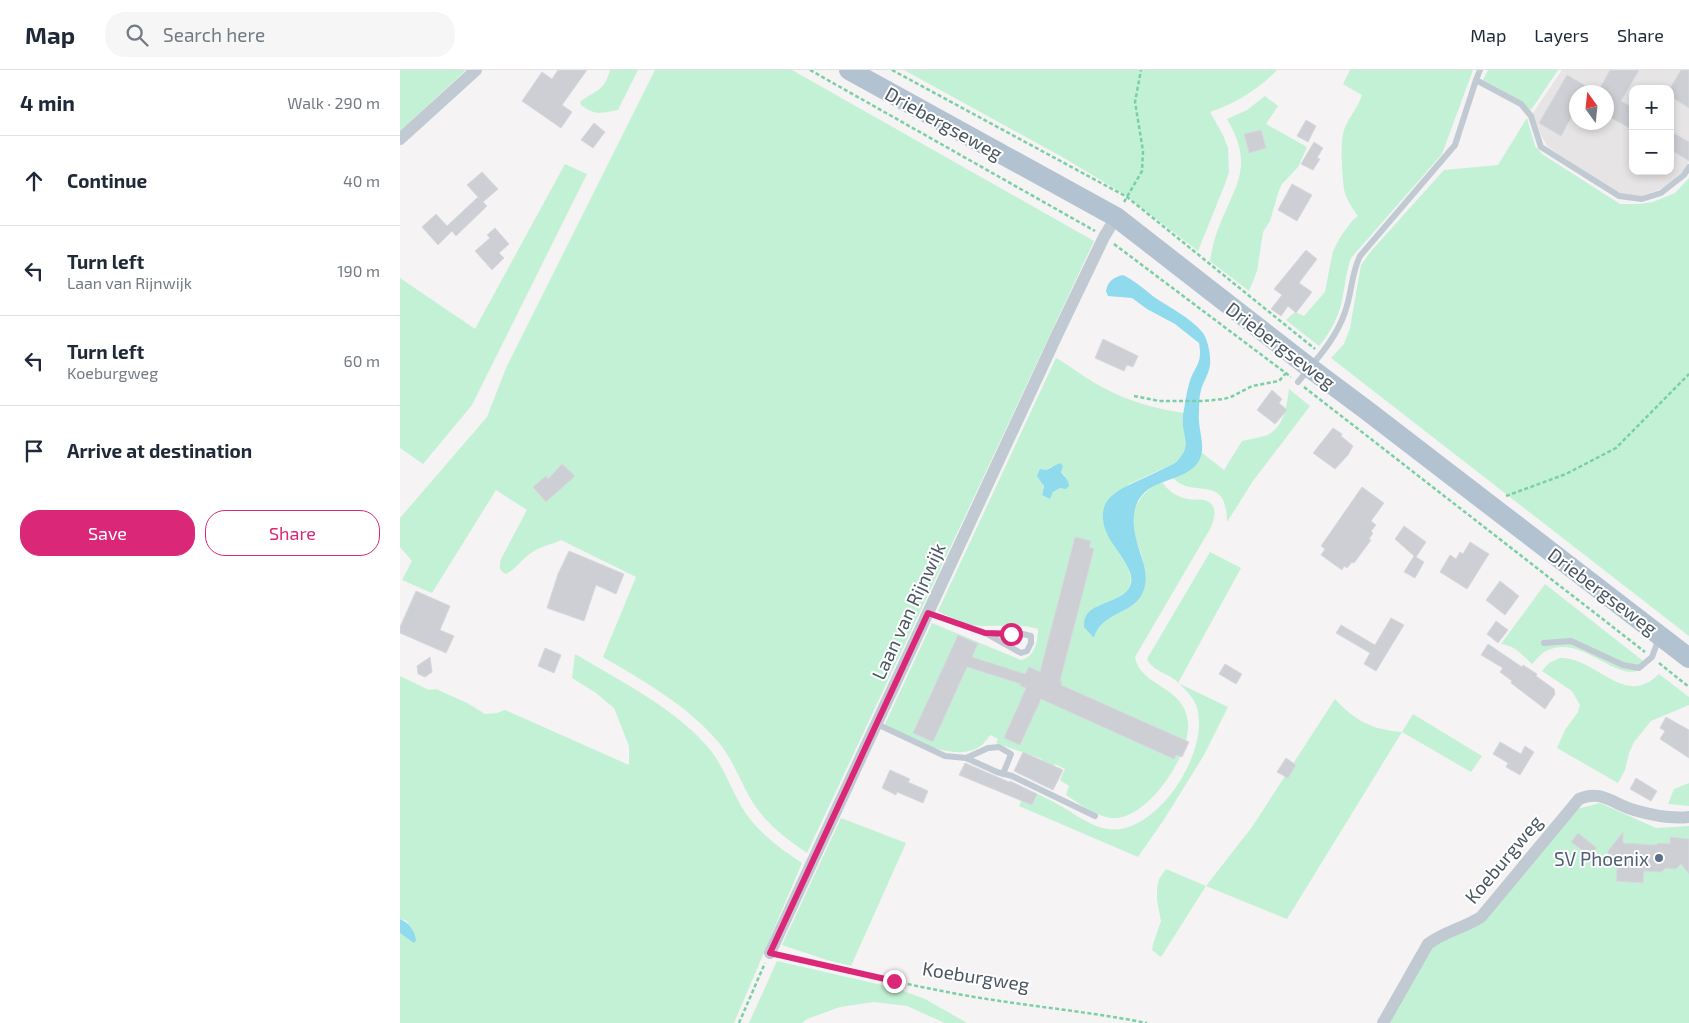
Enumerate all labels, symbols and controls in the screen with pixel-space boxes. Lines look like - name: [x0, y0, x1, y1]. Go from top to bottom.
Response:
- search box: [105, 12, 455, 57]
- text: Map: [25, 20, 75, 49]
- icon: search: [123, 21, 151, 49]
- text: Search here: [163, 23, 265, 46]
- text: Map: [1470, 24, 1506, 46]
- text: Layers: [1534, 24, 1589, 46]
- text: Share: [1617, 24, 1664, 46]
- street label: Driebergseweg: [881, 81, 1007, 165]
- north arrow: [1569, 85, 1614, 130]
- map controls: [1629, 85, 1674, 175]
- button: +: [1629, 85, 1674, 130]
- text: 4 min: [20, 90, 75, 115]
- text: Walk · 290 m: [287, 93, 380, 112]
- button: −: [1629, 130, 1674, 175]
- icon: ahead: [20, 167, 48, 195]
- text: Continue: [67, 169, 147, 192]
- text: 40 m: [343, 171, 380, 190]
- text: Turn left: [67, 250, 144, 273]
- icon: left: [20, 257, 48, 285]
- text: 190 m: [337, 261, 380, 280]
- text: Laan van Rijnwijk: [67, 273, 192, 292]
- street label: Driebergseweg: [1222, 297, 1340, 394]
- text: Turn left: [67, 340, 144, 363]
- icon: left: [20, 347, 48, 375]
- text: 60 m: [344, 351, 380, 370]
- text: Koeburgweg: [67, 363, 158, 382]
- icon: arrive: [20, 437, 48, 465]
- text: Arrive at destination: [67, 439, 252, 462]
- button: Save: [20, 510, 195, 556]
- button: Share: [205, 510, 380, 556]
- street label: Laan van Rijnwijk: [866, 539, 950, 683]
- street label: Driebergseweg: [1544, 543, 1662, 640]
- route start: [1000, 623, 1023, 646]
- street label: Koeburgweg: [1459, 810, 1547, 908]
- place label: SV Phoenix: [1554, 847, 1649, 870]
- marker: SV Phoenix: [1653, 852, 1665, 864]
- street label: Koeburgweg: [921, 956, 1032, 996]
- route end: [883, 970, 906, 993]

